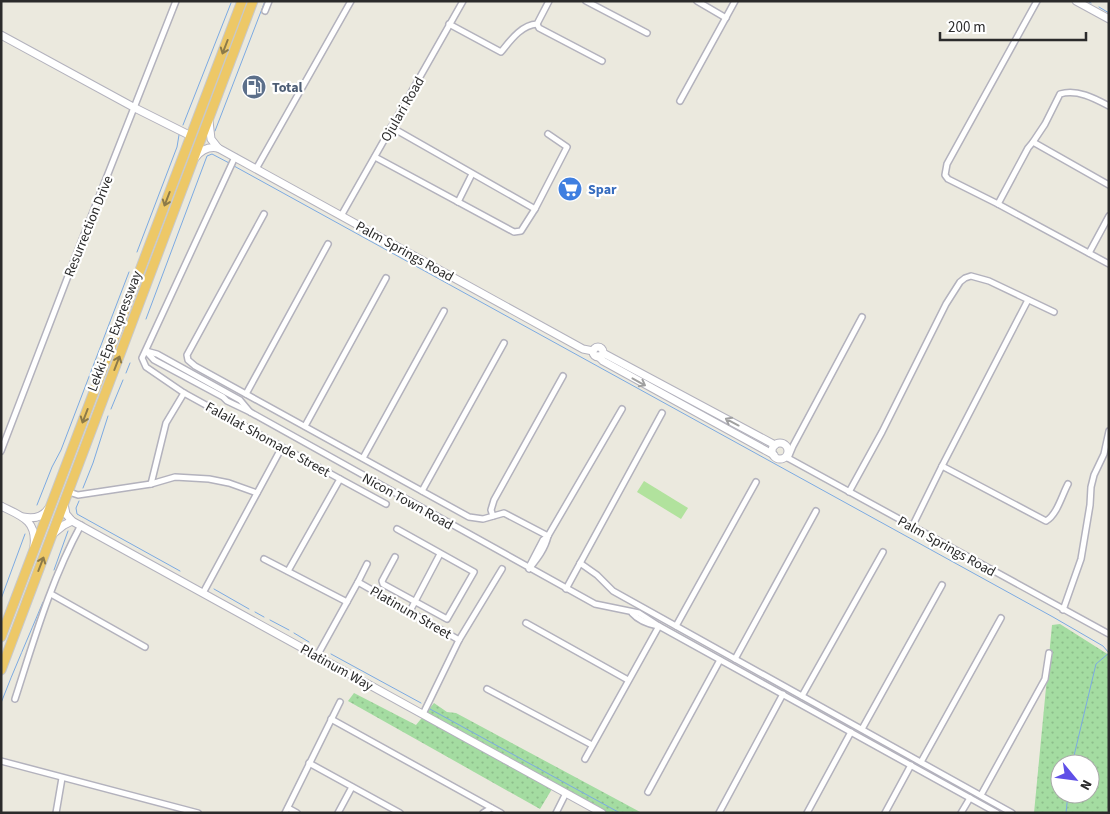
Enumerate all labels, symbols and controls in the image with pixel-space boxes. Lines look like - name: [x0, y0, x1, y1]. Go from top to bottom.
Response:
- scale bar: [940, 10, 1086, 42]
- text: 200 m: [948, 17, 986, 38]
- one-way arrow: [220, 39, 229, 54]
- street label: Ojulari Road: [376, 73, 430, 146]
- fuel station icon: Total: [241, 74, 267, 100]
- place label: Total: [272, 78, 303, 98]
- street label: Resurrection Drive: [60, 173, 118, 280]
- supermarket icon: Spar: [557, 176, 583, 202]
- place label: Spar: [588, 180, 617, 200]
- one-way arrow: [162, 191, 171, 206]
- street label: Palm Springs Road: [352, 217, 457, 287]
- street label: Lekki-Epe Expressway: [83, 268, 147, 395]
- one-way arrow: [113, 356, 122, 371]
- one-way arrow: [632, 377, 646, 387]
- street label: Falailat Shomade Street: [202, 397, 334, 483]
- one-way arrow: [80, 408, 89, 424]
- one-way arrow: [725, 417, 740, 426]
- street label: Nicon Town Road: [358, 469, 457, 535]
- street label: Palm Springs Road: [894, 512, 999, 582]
- one-way arrow: [37, 557, 46, 572]
- street label: Platinum Street: [366, 581, 455, 644]
- street label: Platinum Way: [296, 640, 377, 696]
- north arrow: [1050, 754, 1100, 804]
- text: N: [1074, 776, 1096, 794]

